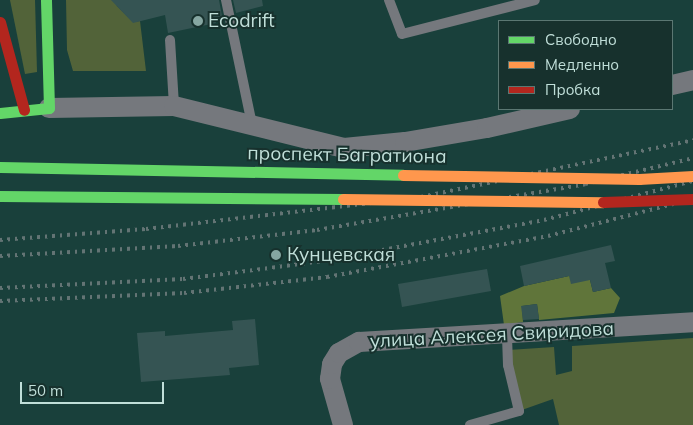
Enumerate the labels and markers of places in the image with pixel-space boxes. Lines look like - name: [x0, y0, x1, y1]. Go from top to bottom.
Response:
- place label: Ecodrift: [208, 10, 275, 32]
- marker: Ecodrift: [192, 15, 204, 27]
- place label: Кунцевская: [287, 244, 395, 266]
- marker: Кунцевская: [269, 248, 283, 262]

